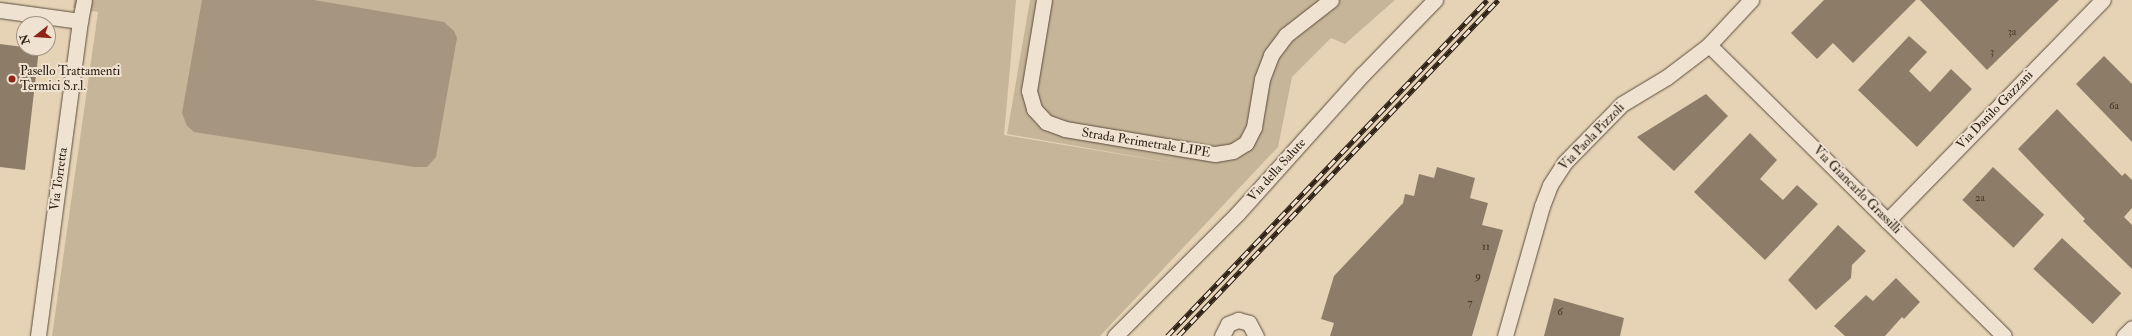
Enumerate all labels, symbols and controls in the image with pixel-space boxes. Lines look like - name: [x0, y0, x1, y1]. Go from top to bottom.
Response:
- north arrow: [16, 16, 56, 56]
- house number: 3a: [2008, 25, 2016, 39]
- text: N: [17, 33, 33, 46]
- house number: 3: [1990, 45, 1994, 59]
- place label: Pasello Trattamenti Termici S.r.l.: [20, 64, 120, 95]
- street label: Via Danilo Gazzani: [1953, 67, 2037, 153]
- marker: Pasello Trattamenti Termici S.r.l.: [7, 74, 17, 84]
- house number: 6a: [2109, 99, 2119, 113]
- street label: Via Paola Pizzoli: [1556, 100, 1628, 174]
- street label: Strada Perimetrale LIPE: [1081, 125, 1211, 161]
- street label: Via della Salute: [1245, 135, 1309, 205]
- street label: Via Giancarlo Grassilli: [1810, 143, 1904, 237]
- street label: Via Torretta: [47, 146, 71, 212]
- house number: 2a: [1975, 191, 1985, 205]
- house number: 11: [1482, 240, 1490, 254]
- house number: 9: [1475, 269, 1481, 283]
- house number: 7: [1467, 296, 1473, 310]
- house number: 6: [1557, 305, 1563, 319]

